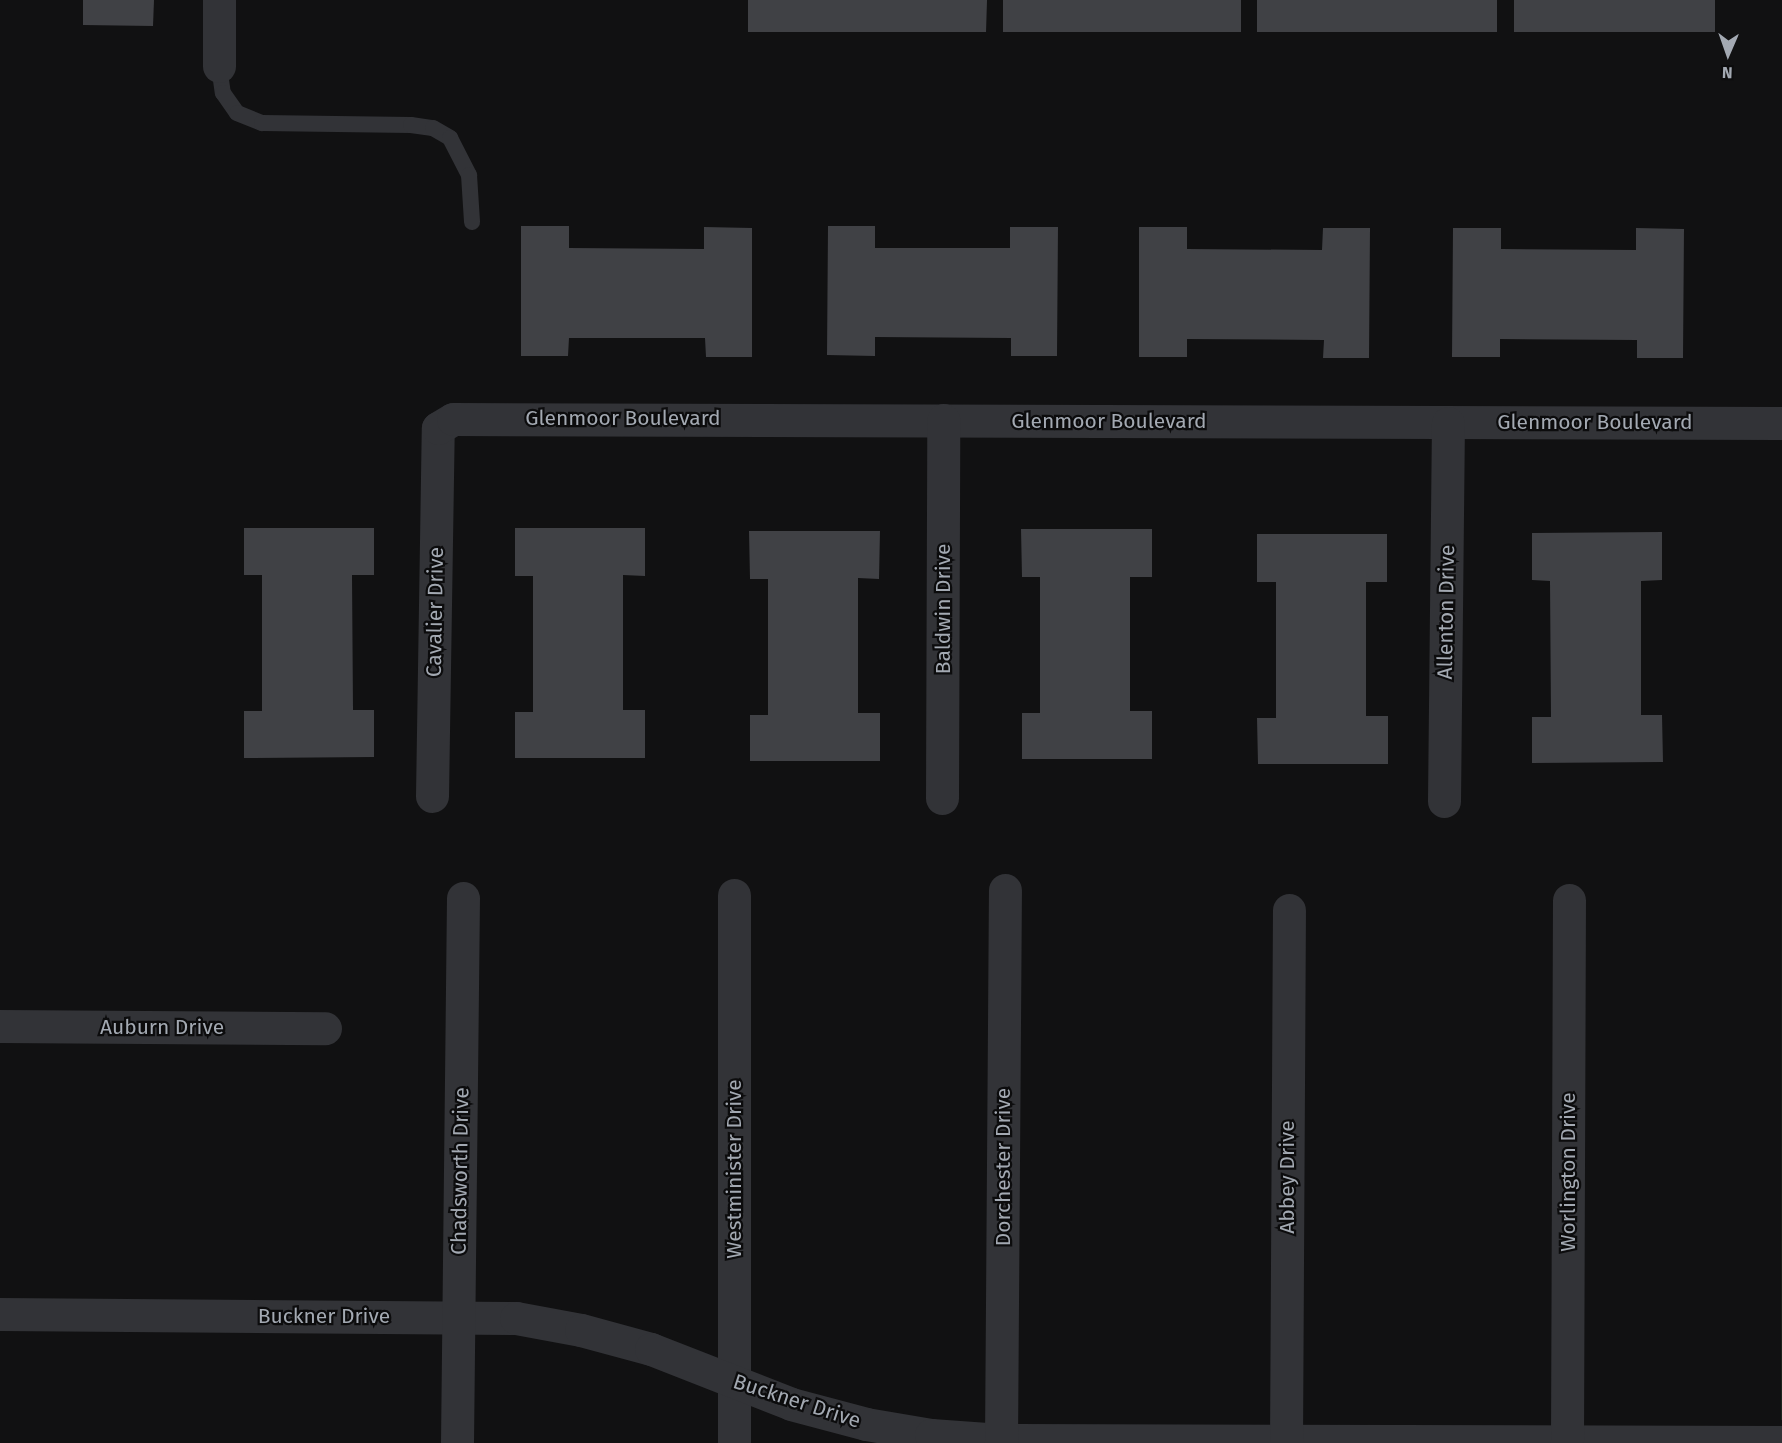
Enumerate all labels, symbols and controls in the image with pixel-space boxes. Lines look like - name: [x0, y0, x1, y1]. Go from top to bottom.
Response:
- north arrow: [1698, 24, 1758, 84]
- text: N: [1722, 63, 1733, 82]
- street label: Glenmoor Boulevard: [525, 405, 721, 431]
- street label: Glenmoor Boulevard: [1011, 408, 1207, 434]
- street label: Glenmoor Boulevard: [1497, 409, 1693, 435]
- street label: Baldwin Drive: [930, 544, 956, 674]
- street label: Allenton Drive: [1432, 544, 1460, 680]
- street label: Cavalier Drive: [421, 547, 449, 677]
- street label: Auburn Drive: [100, 1014, 224, 1040]
- street label: Westminister Drive: [721, 1079, 747, 1259]
- street label: Chadsworth Drive: [446, 1087, 474, 1255]
- street label: Dorchester Drive: [990, 1088, 1016, 1246]
- street label: Worlington Drive: [1555, 1092, 1581, 1252]
- street label: Abbey Drive: [1274, 1120, 1300, 1234]
- street label: Buckner Drive: [258, 1303, 390, 1329]
- street label: Buckner Drive: [730, 1369, 864, 1433]

